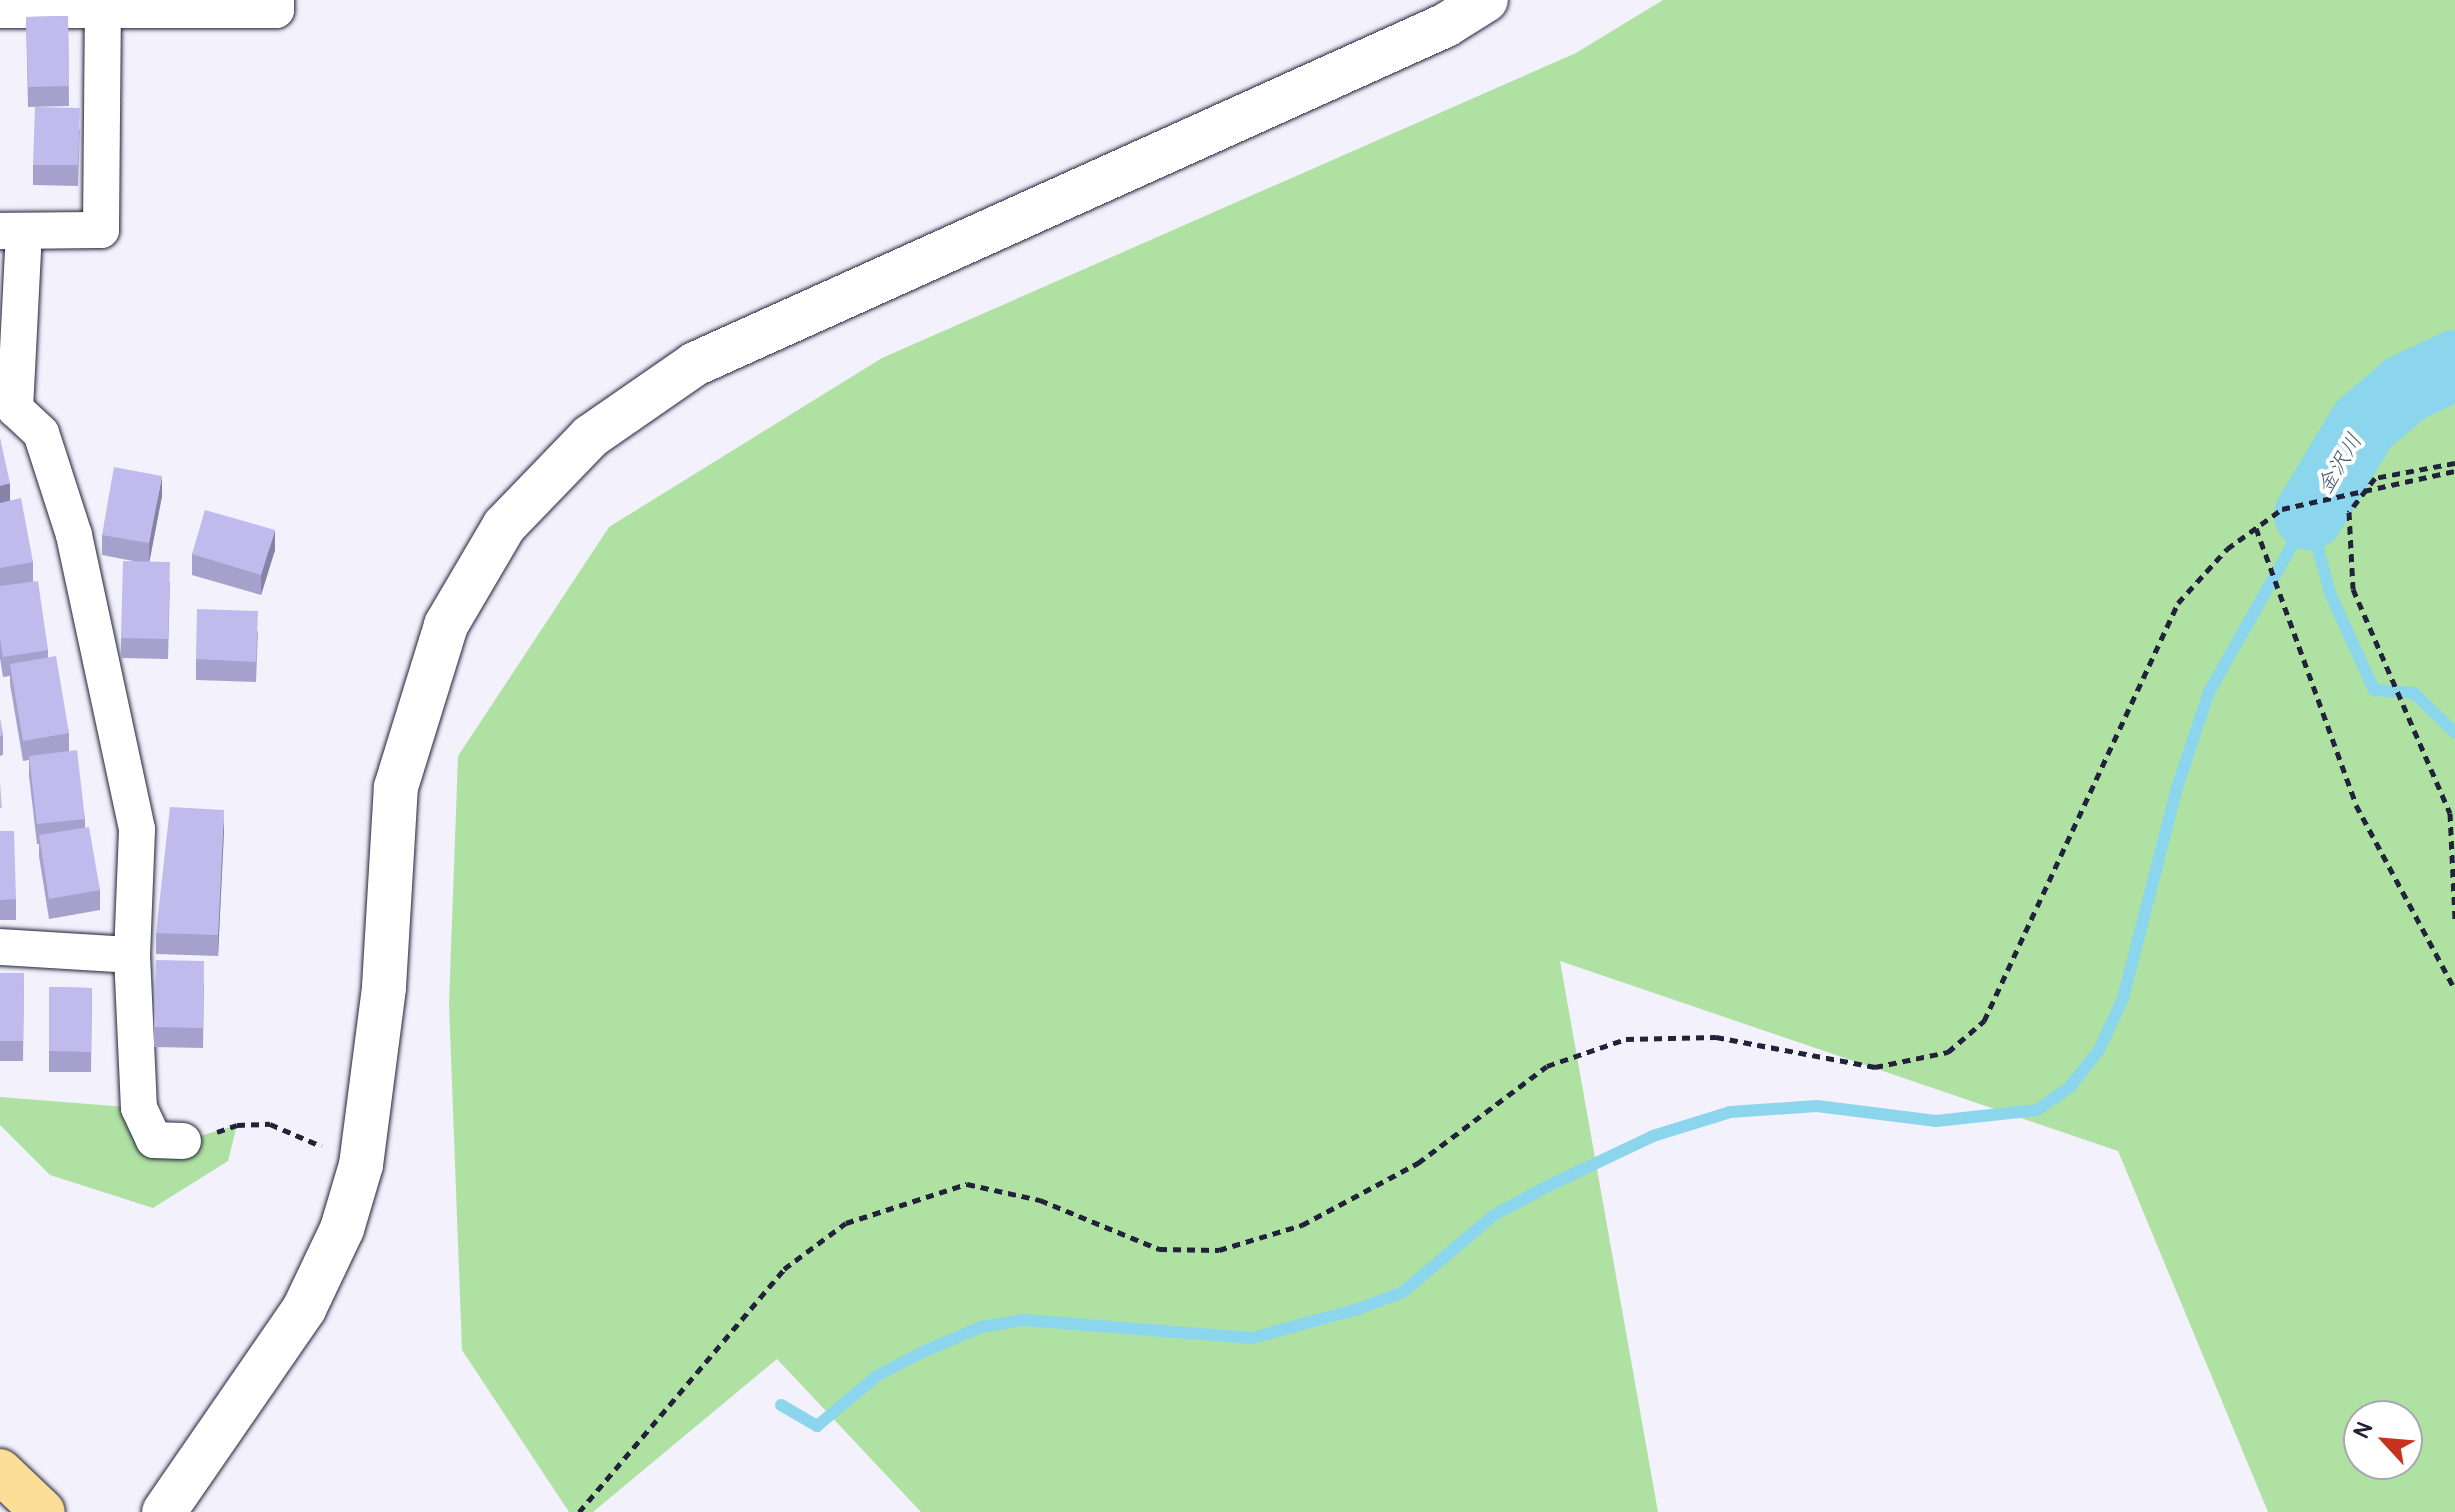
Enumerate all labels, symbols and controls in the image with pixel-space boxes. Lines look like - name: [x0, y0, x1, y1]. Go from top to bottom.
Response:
- water label: 金沢川: [2312, 429, 2368, 499]
- north arrow: [2343, 1400, 2423, 1480]
- text: N: [2347, 1418, 2379, 1443]

